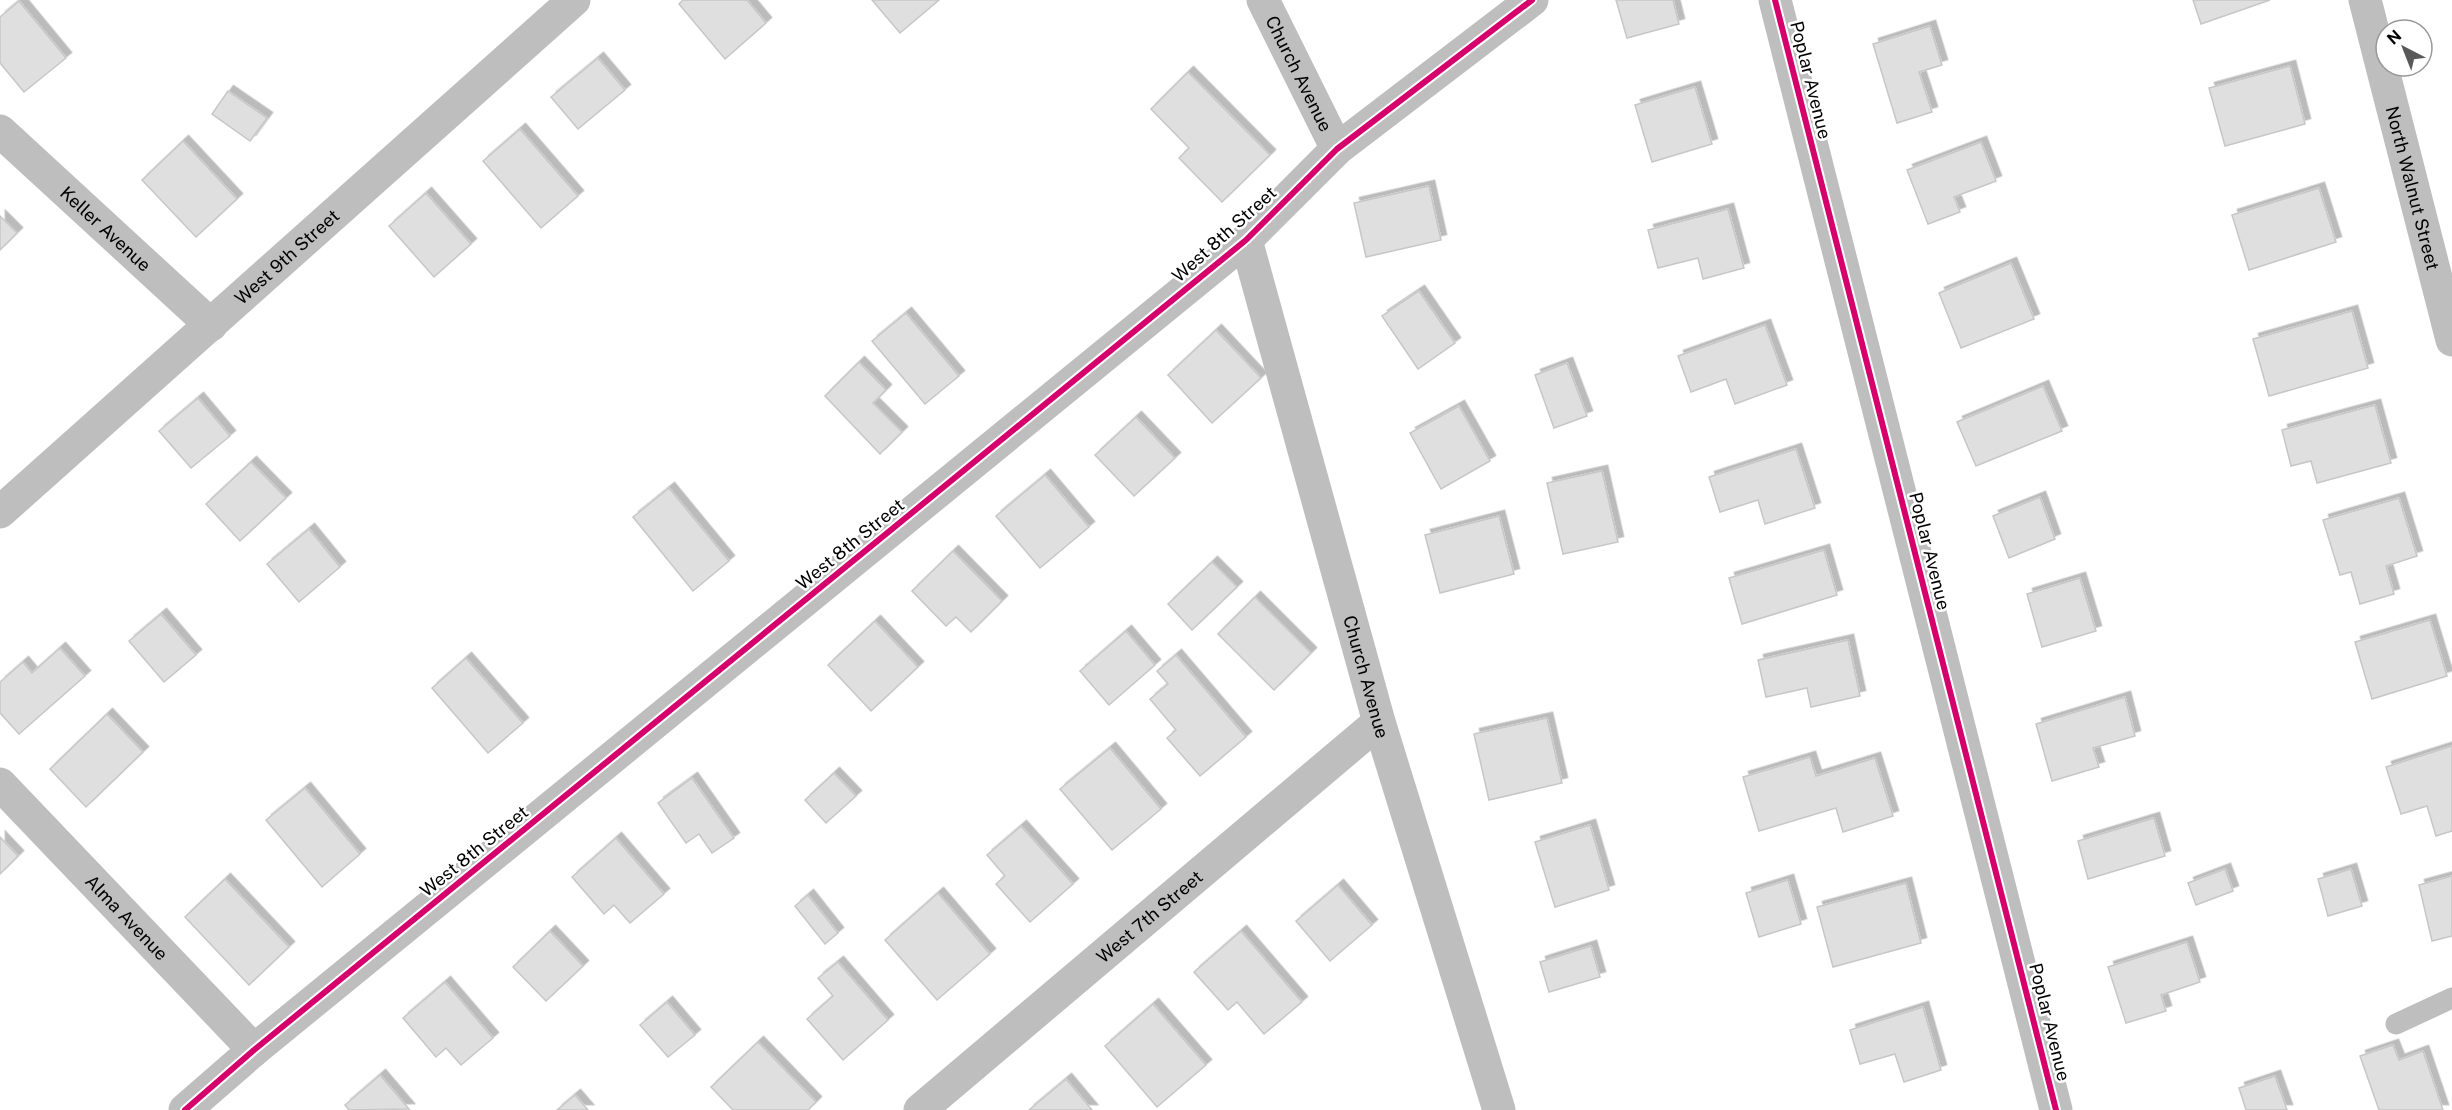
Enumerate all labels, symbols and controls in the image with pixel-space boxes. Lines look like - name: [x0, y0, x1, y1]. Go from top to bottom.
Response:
- street label: Church Avenue: [1262, 12, 1337, 135]
- north arrow: [2374, 18, 2434, 78]
- street label: Poplar Avenue: [1786, 19, 1836, 141]
- text: N: [2383, 26, 2405, 48]
- street label: North Walnut Street: [2382, 104, 2444, 272]
- street label: Keller Avenue: [56, 182, 156, 275]
- street label: West 8th Street: [1168, 182, 1280, 286]
- street label: West 9th Street: [230, 204, 343, 308]
- street label: Poplar Avenue: [1905, 490, 1955, 612]
- street label: West 8th Street: [792, 494, 908, 594]
- street label: Church Avenue: [1340, 613, 1394, 741]
- street label: West 8th Street: [416, 801, 532, 901]
- street label: West 7th Street: [1092, 866, 1206, 967]
- street label: Alma Avenue: [82, 870, 173, 964]
- street label: Poplar Avenue: [2025, 961, 2075, 1083]

